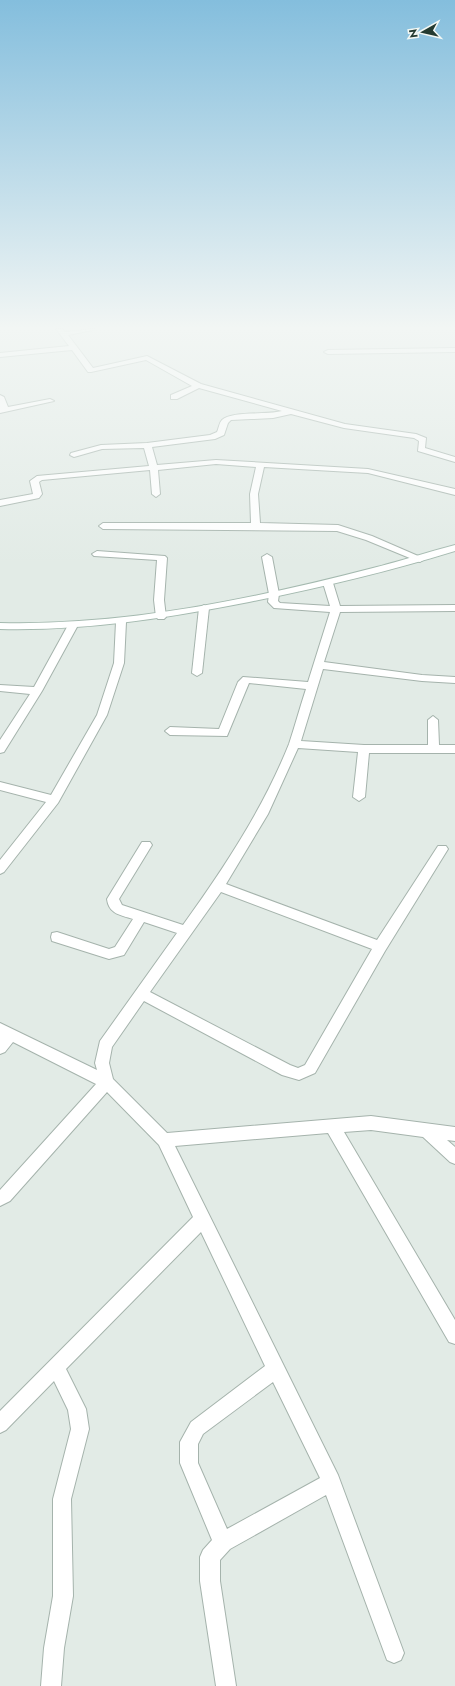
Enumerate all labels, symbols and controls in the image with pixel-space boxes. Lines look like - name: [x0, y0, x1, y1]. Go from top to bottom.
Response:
- north arrow: [403, 12, 443, 52]
- text: N: [405, 28, 422, 39]

